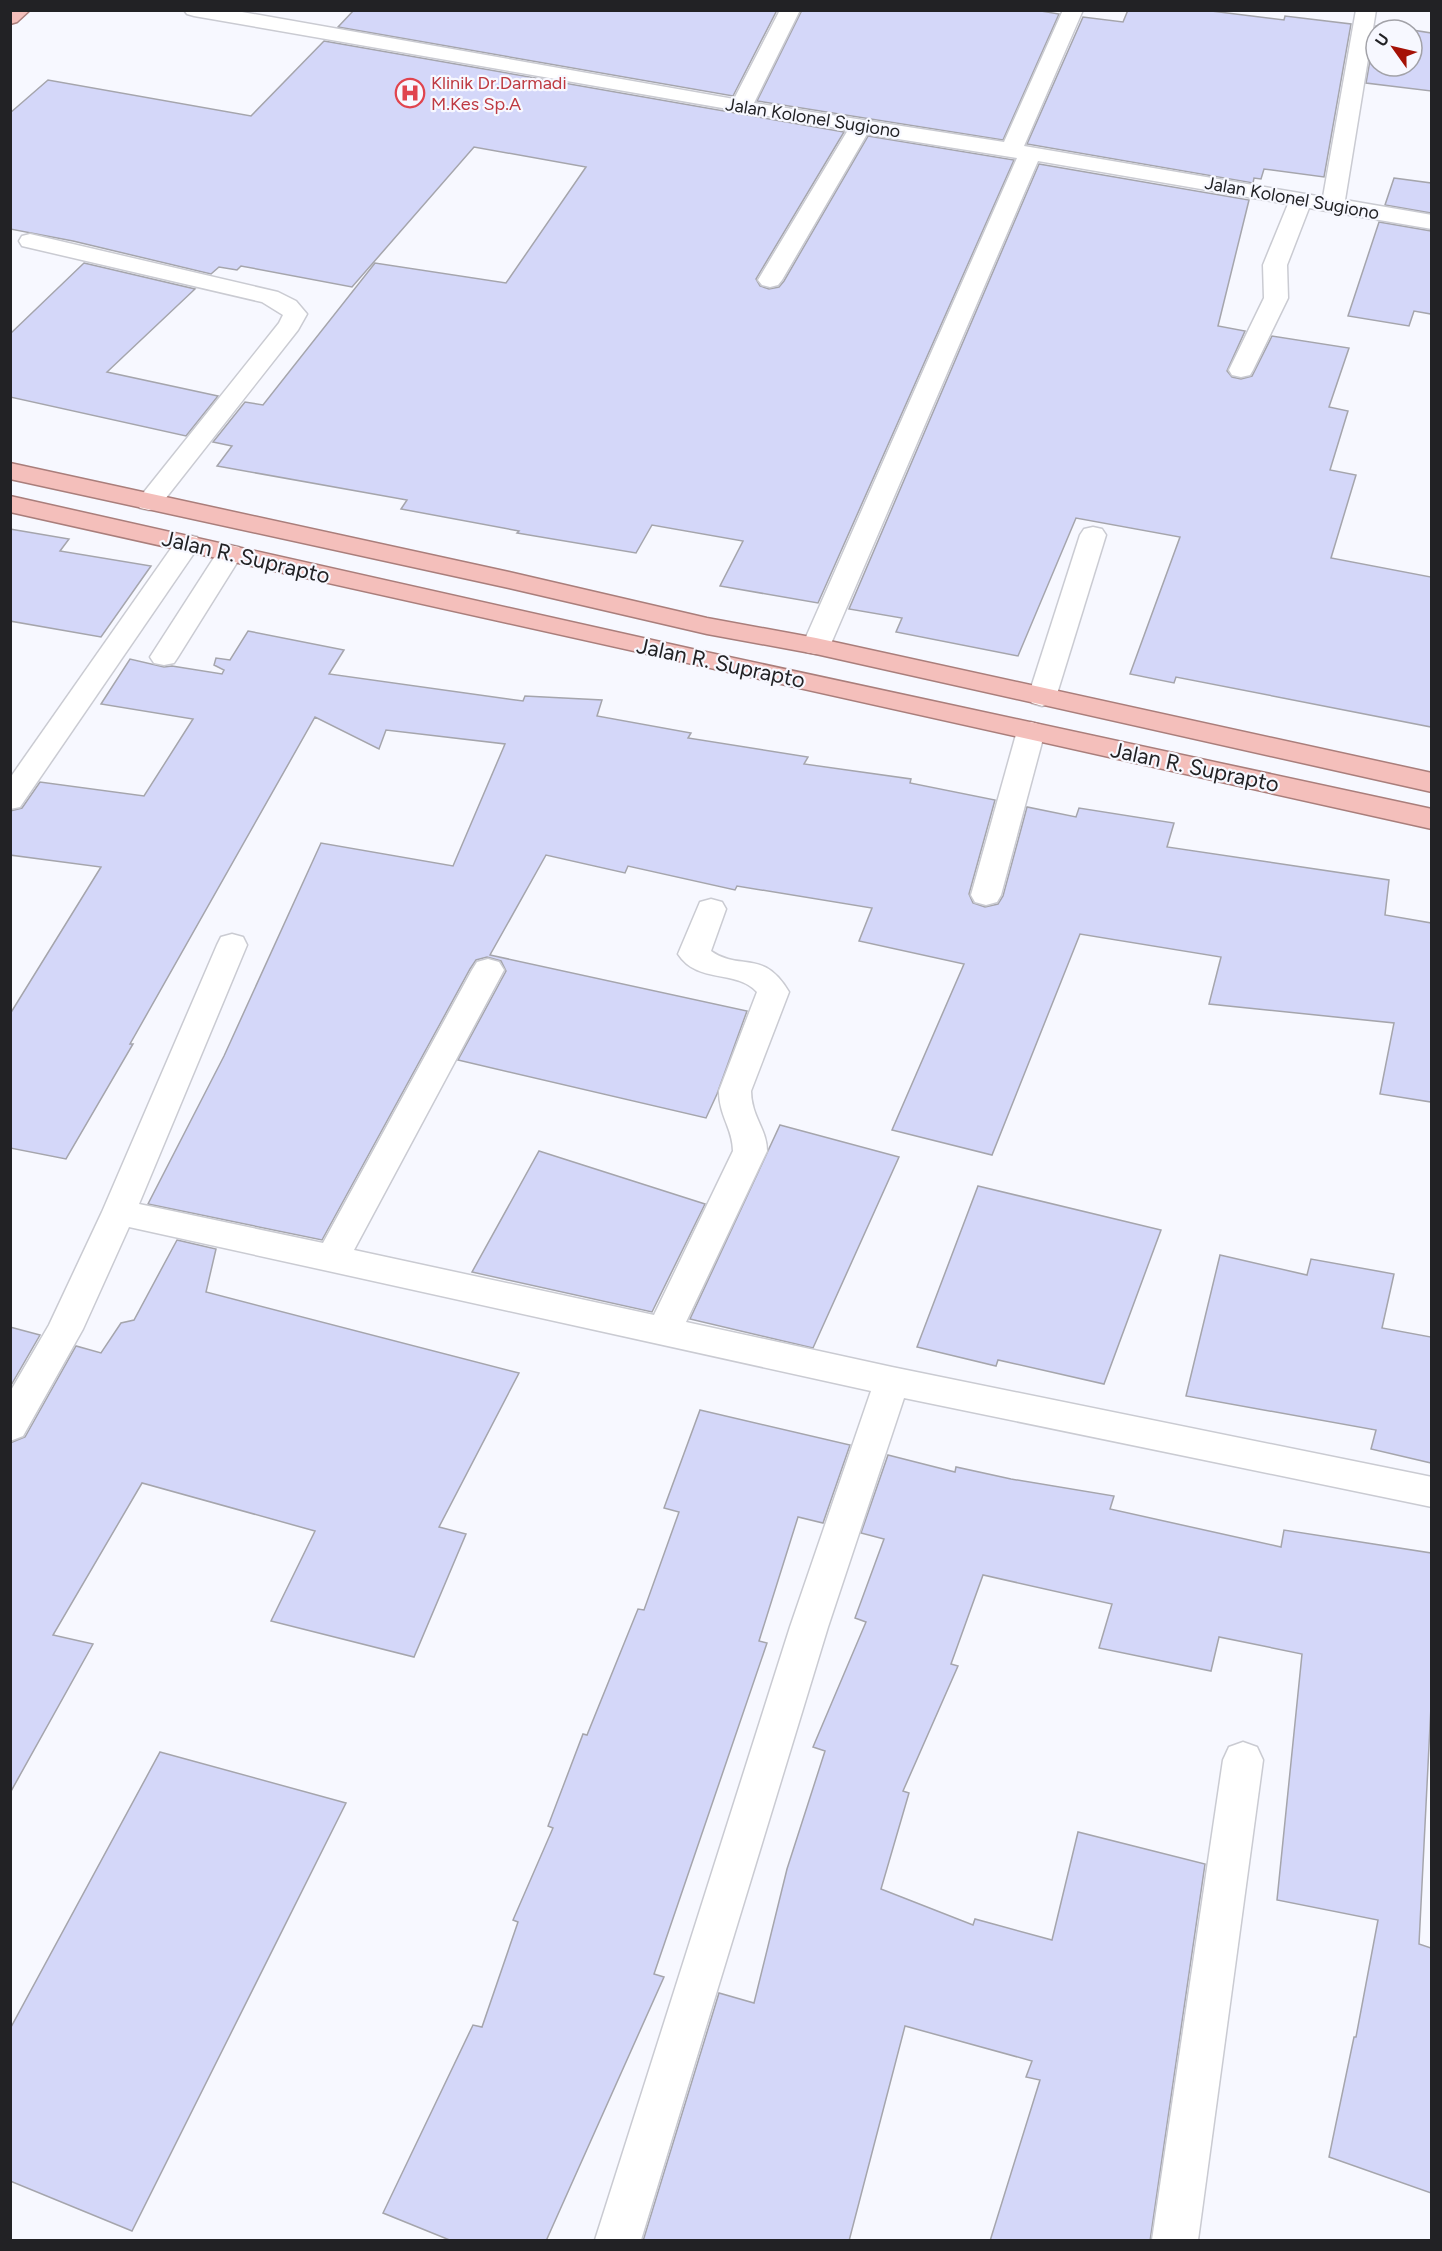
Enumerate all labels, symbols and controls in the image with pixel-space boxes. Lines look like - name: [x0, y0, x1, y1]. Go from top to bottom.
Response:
- north arrow: [1364, 18, 1424, 78]
- text: U: [1371, 30, 1393, 50]
- place label: Klinik Dr.Darmadi M.Kes Sp.A: [431, 72, 567, 115]
- hospital icon: Klinik Dr.Darmadi M.Kes Sp.A: [394, 77, 426, 109]
- street label: Jalan Kolonel Sugiono: [724, 93, 902, 143]
- street label: Jalan Kolonel Sugiono: [1203, 172, 1381, 224]
- street label: Jalan R. Suprapto: [159, 525, 333, 589]
- street label: Jalan R. Suprapto: [634, 632, 808, 694]
- street label: Jalan R. Suprapto: [1108, 736, 1282, 798]

